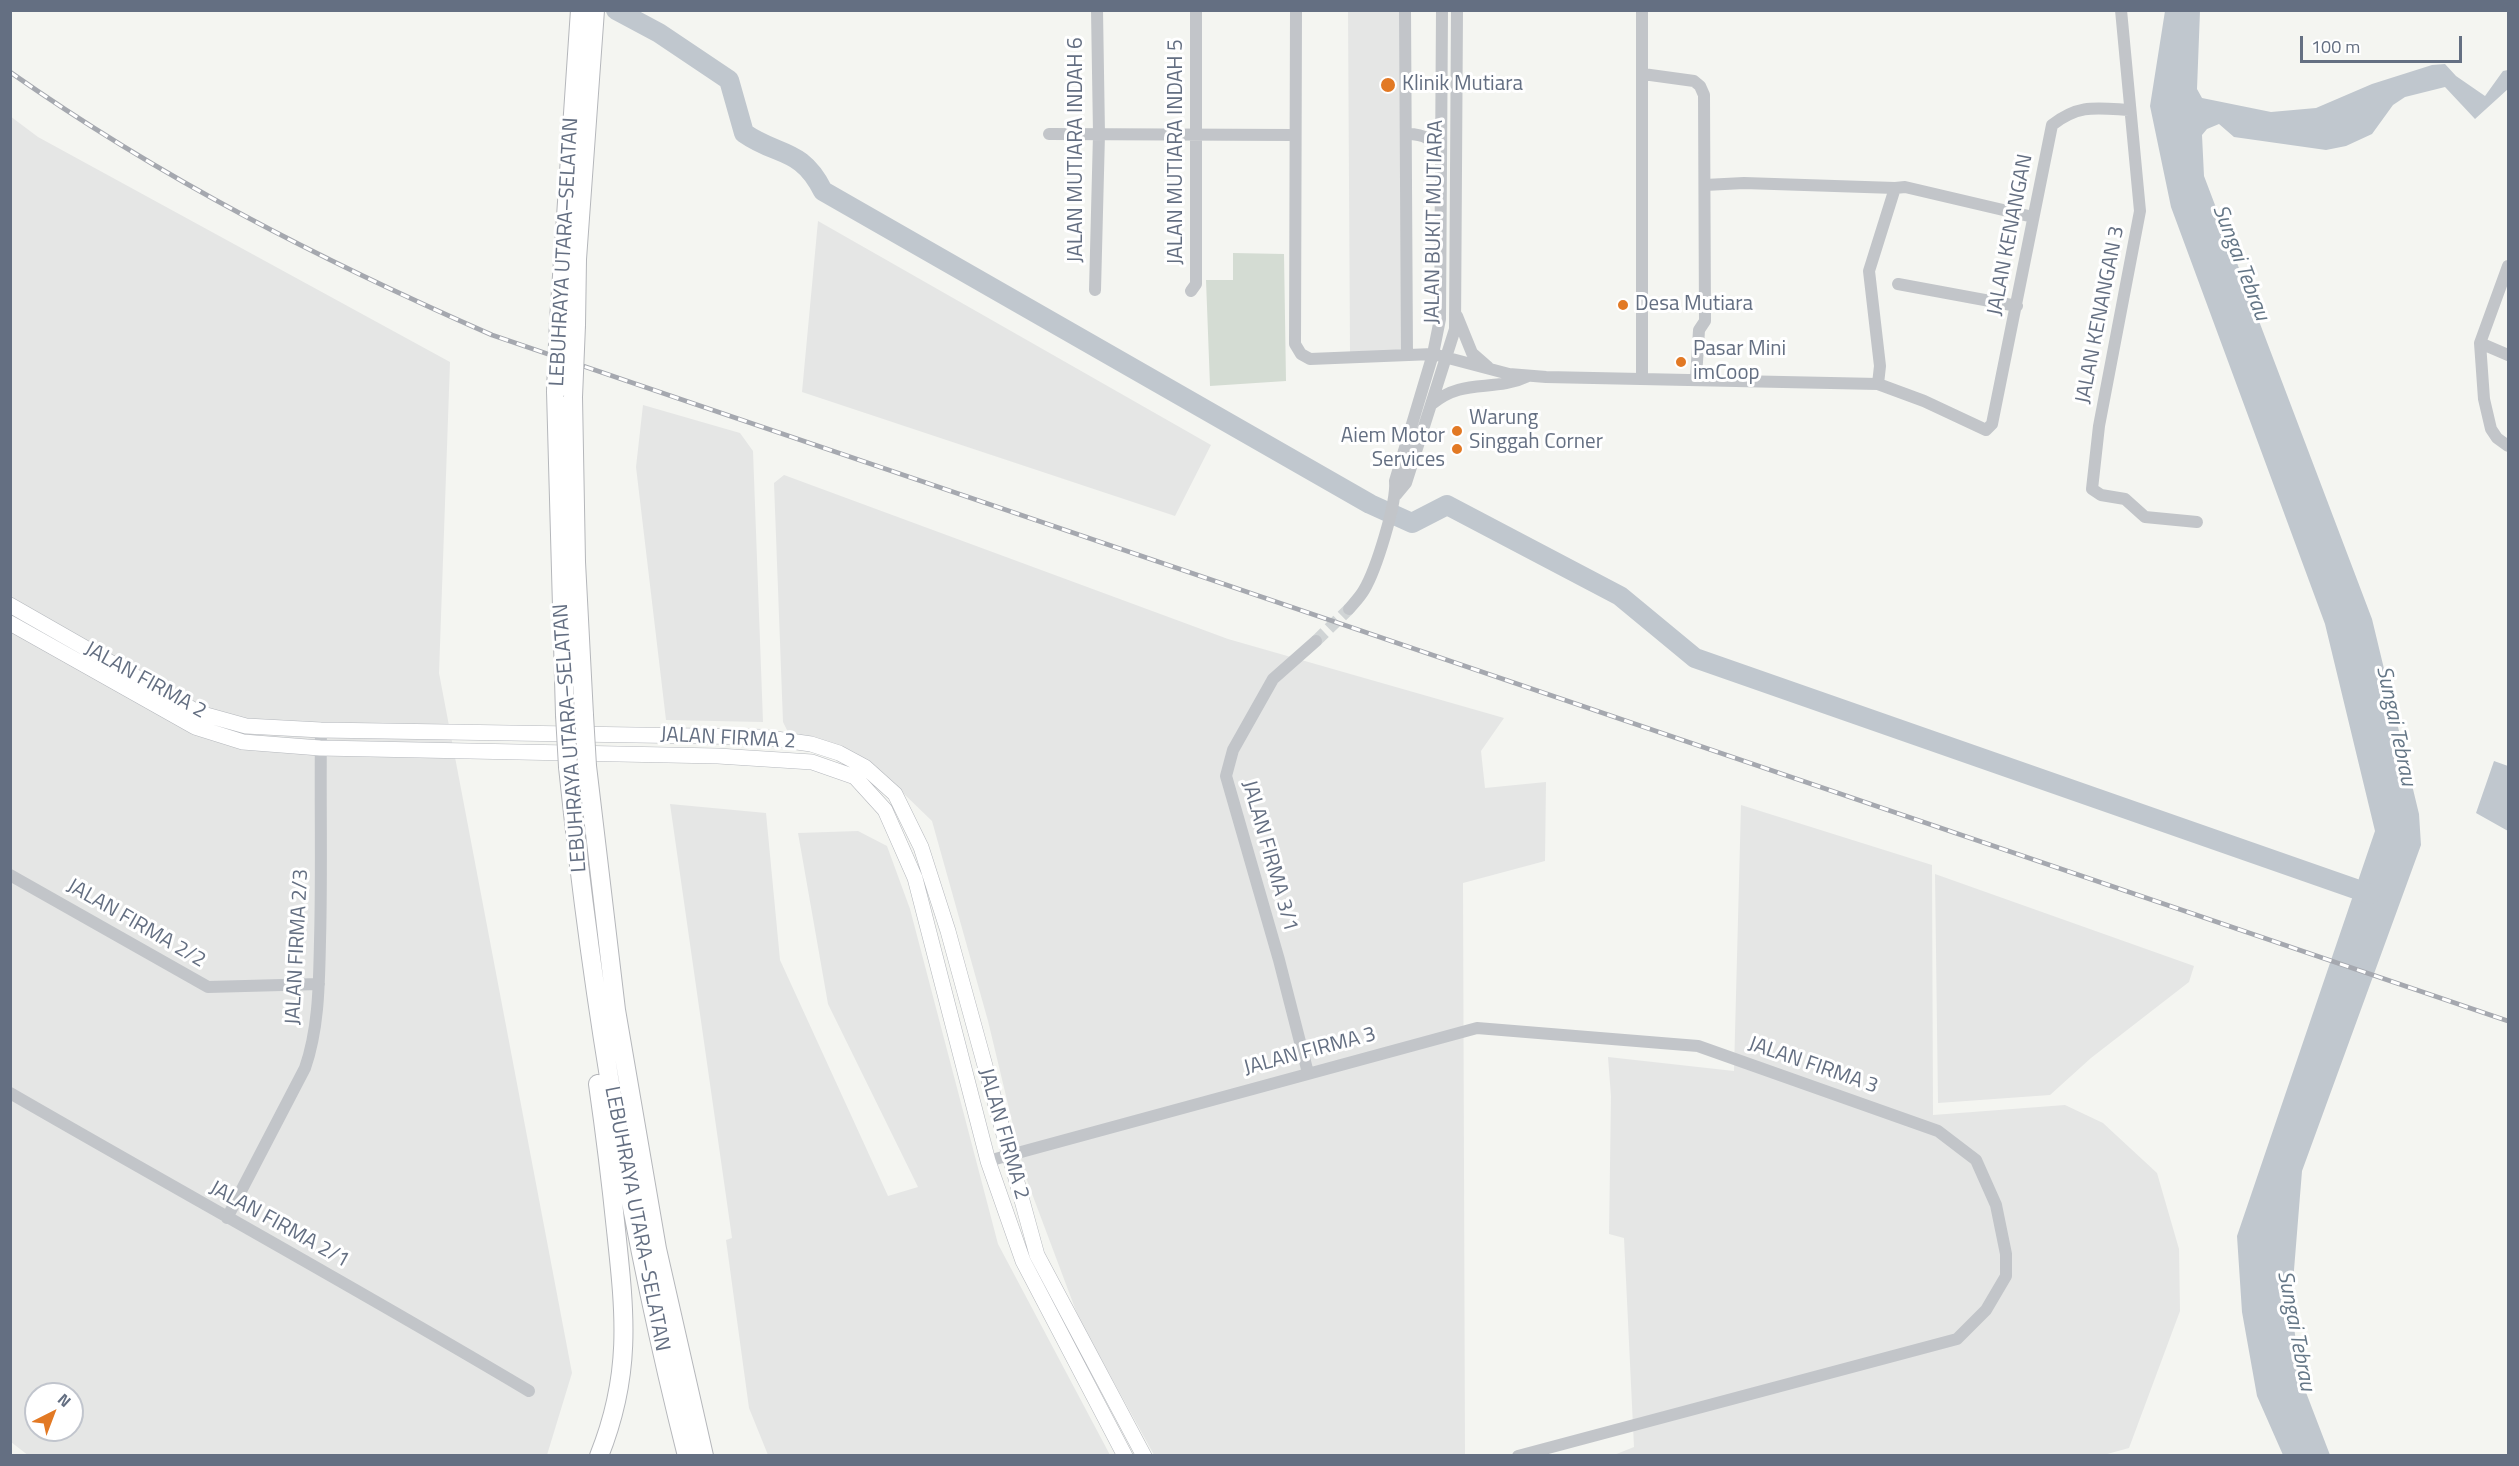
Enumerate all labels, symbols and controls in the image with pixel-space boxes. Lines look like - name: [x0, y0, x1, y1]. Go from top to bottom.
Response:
- scale bar: [2303, 24, 2465, 62]
- text: 100 m: [2311, 33, 2360, 60]
- street label: JALAN MUTIARA INDAH 6: [1064, 37, 1090, 263]
- street label: JALAN MUTIARA INDAH 5: [1164, 39, 1190, 265]
- place label: Klinik Mutiara: [1402, 72, 1523, 98]
- marker: Klinik Mutiara: [1379, 76, 1397, 94]
- street label: LEBUHRAYA UTARA–SELATAN: [545, 117, 585, 387]
- street label: JALAN BUKIT MUTIARA: [1421, 120, 1449, 324]
- street label: JALAN KENANGAN: [1983, 152, 2039, 318]
- water label: Sungai Tebrau: [2206, 201, 2274, 325]
- street label: JALAN KENANGAN 3: [2071, 224, 2131, 406]
- place label: Desa Mutiara: [1635, 292, 1753, 318]
- marker: Desa Mutiara: [1616, 298, 1630, 312]
- place label: Pasar Mini imCoop: [1693, 337, 1786, 387]
- marker: Pasar Mini imCoop: [1674, 355, 1688, 369]
- place label: Warung Singgah Corner: [1469, 406, 1603, 456]
- place label: Aiem Motor Services: [1341, 424, 1445, 474]
- marker: Warung Singgah Corner: [1450, 424, 1464, 438]
- marker: Aiem Motor Services: [1450, 442, 1464, 456]
- street label: LEBUHRAYA UTARA–SELATAN: [549, 603, 593, 873]
- street label: JALAN FIRMA 2: [80, 637, 210, 725]
- water label: Sungai Tebrau: [2369, 664, 2421, 788]
- street label: JALAN FIRMA 2: [660, 723, 796, 755]
- street label: JALAN FIRMA 3/1: [1235, 778, 1303, 934]
- street label: JALAN FIRMA 2/3: [281, 868, 315, 1026]
- street label: JALAN FIRMA 2/2: [62, 874, 210, 974]
- street label: JALAN FIRMA 3: [1241, 1022, 1379, 1082]
- street label: JALAN FIRMA 3: [1745, 1032, 1881, 1100]
- street label: JALAN FIRMA 2: [972, 1065, 1034, 1203]
- street label: LEBUHRAYA UTARA–SELATAN: [598, 1084, 674, 1354]
- street label: JALAN FIRMA 2/1: [205, 1176, 353, 1274]
- water label: Sungai Tebrau: [2270, 1269, 2320, 1393]
- north arrow: [24, 1382, 84, 1442]
- text: N: [53, 1387, 77, 1413]

